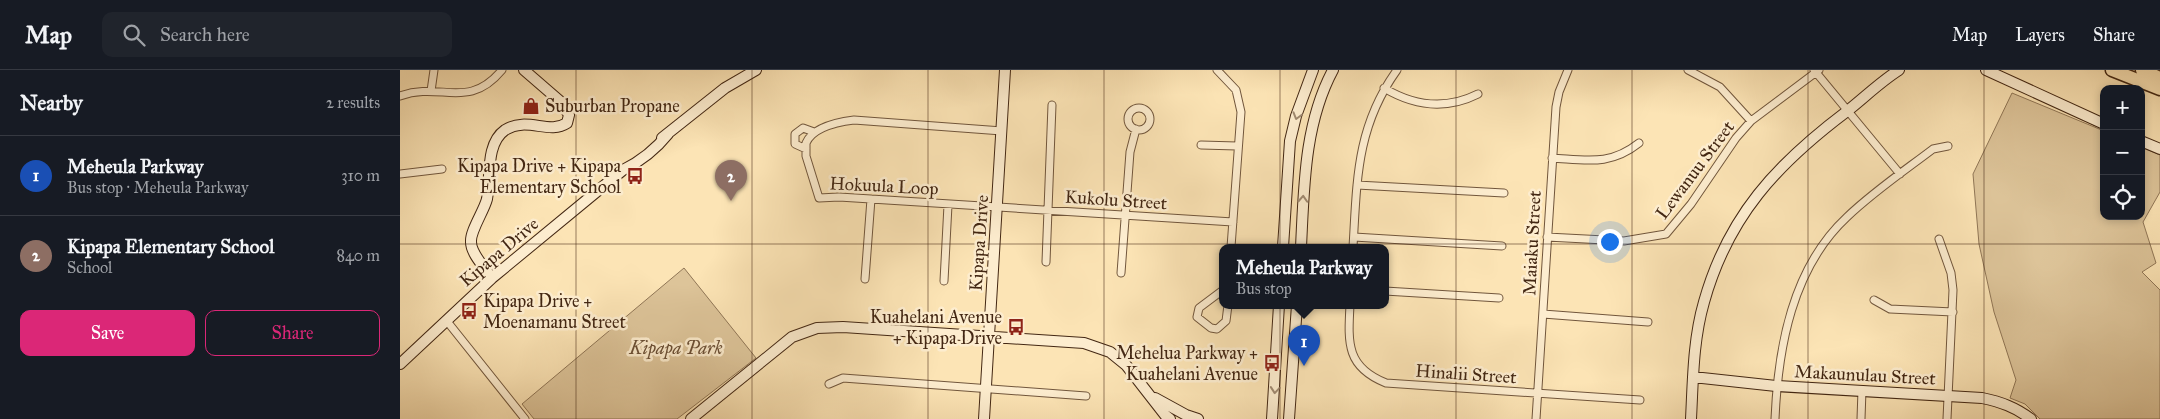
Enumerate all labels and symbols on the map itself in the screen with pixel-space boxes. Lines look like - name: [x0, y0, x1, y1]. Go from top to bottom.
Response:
- place label: Suburban Propane: [545, 95, 680, 117]
- shop icon: Suburban Propane: [521, 96, 541, 116]
- one-way arrow: [1292, 111, 1302, 119]
- street label: Lewanuu Street: [1651, 116, 1740, 224]
- place label: Kipapa Drive + Kipapa Elementary School: [457, 155, 621, 198]
- pin: 2: [715, 160, 747, 201]
- bus stop icon: Kipapa Drive + Kipapa Elementary School: [625, 166, 645, 186]
- street label: Hokuula Loop: [829, 172, 939, 200]
- street label: Kukolu Street: [1064, 185, 1168, 215]
- street label: Maiaku Street: [1518, 189, 1546, 296]
- street label: Kipapa Drive: [965, 194, 993, 292]
- one-way arrow: [1298, 194, 1309, 202]
- street label: Kipapa Drive: [455, 213, 543, 291]
- your location: [1597, 229, 1623, 255]
- place label: Kipapa Drive + Moenamanu Street: [483, 290, 627, 333]
- bus stop icon: Kipapa Drive + Moenamanu Street: [459, 301, 479, 321]
- place label: Kuahelani Avenue + Kipapa Drive: [870, 306, 1002, 349]
- bus stop icon: Kuahelani Avenue + Kipapa Drive: [1006, 317, 1026, 337]
- pin: 1: [1288, 325, 1320, 366]
- park label: Kipapa Park: [628, 337, 723, 360]
- place label: Mehelua Parkway + Kuahelani Avenue: [1116, 342, 1258, 385]
- bus stop icon: Mehelua Parkway + Kuahelani Avenue: [1262, 353, 1282, 373]
- street label: Hinalii Street: [1415, 359, 1518, 389]
- street label: Makaunulau Street: [1794, 360, 1937, 390]
- one-way arrow: [1269, 386, 1280, 394]

